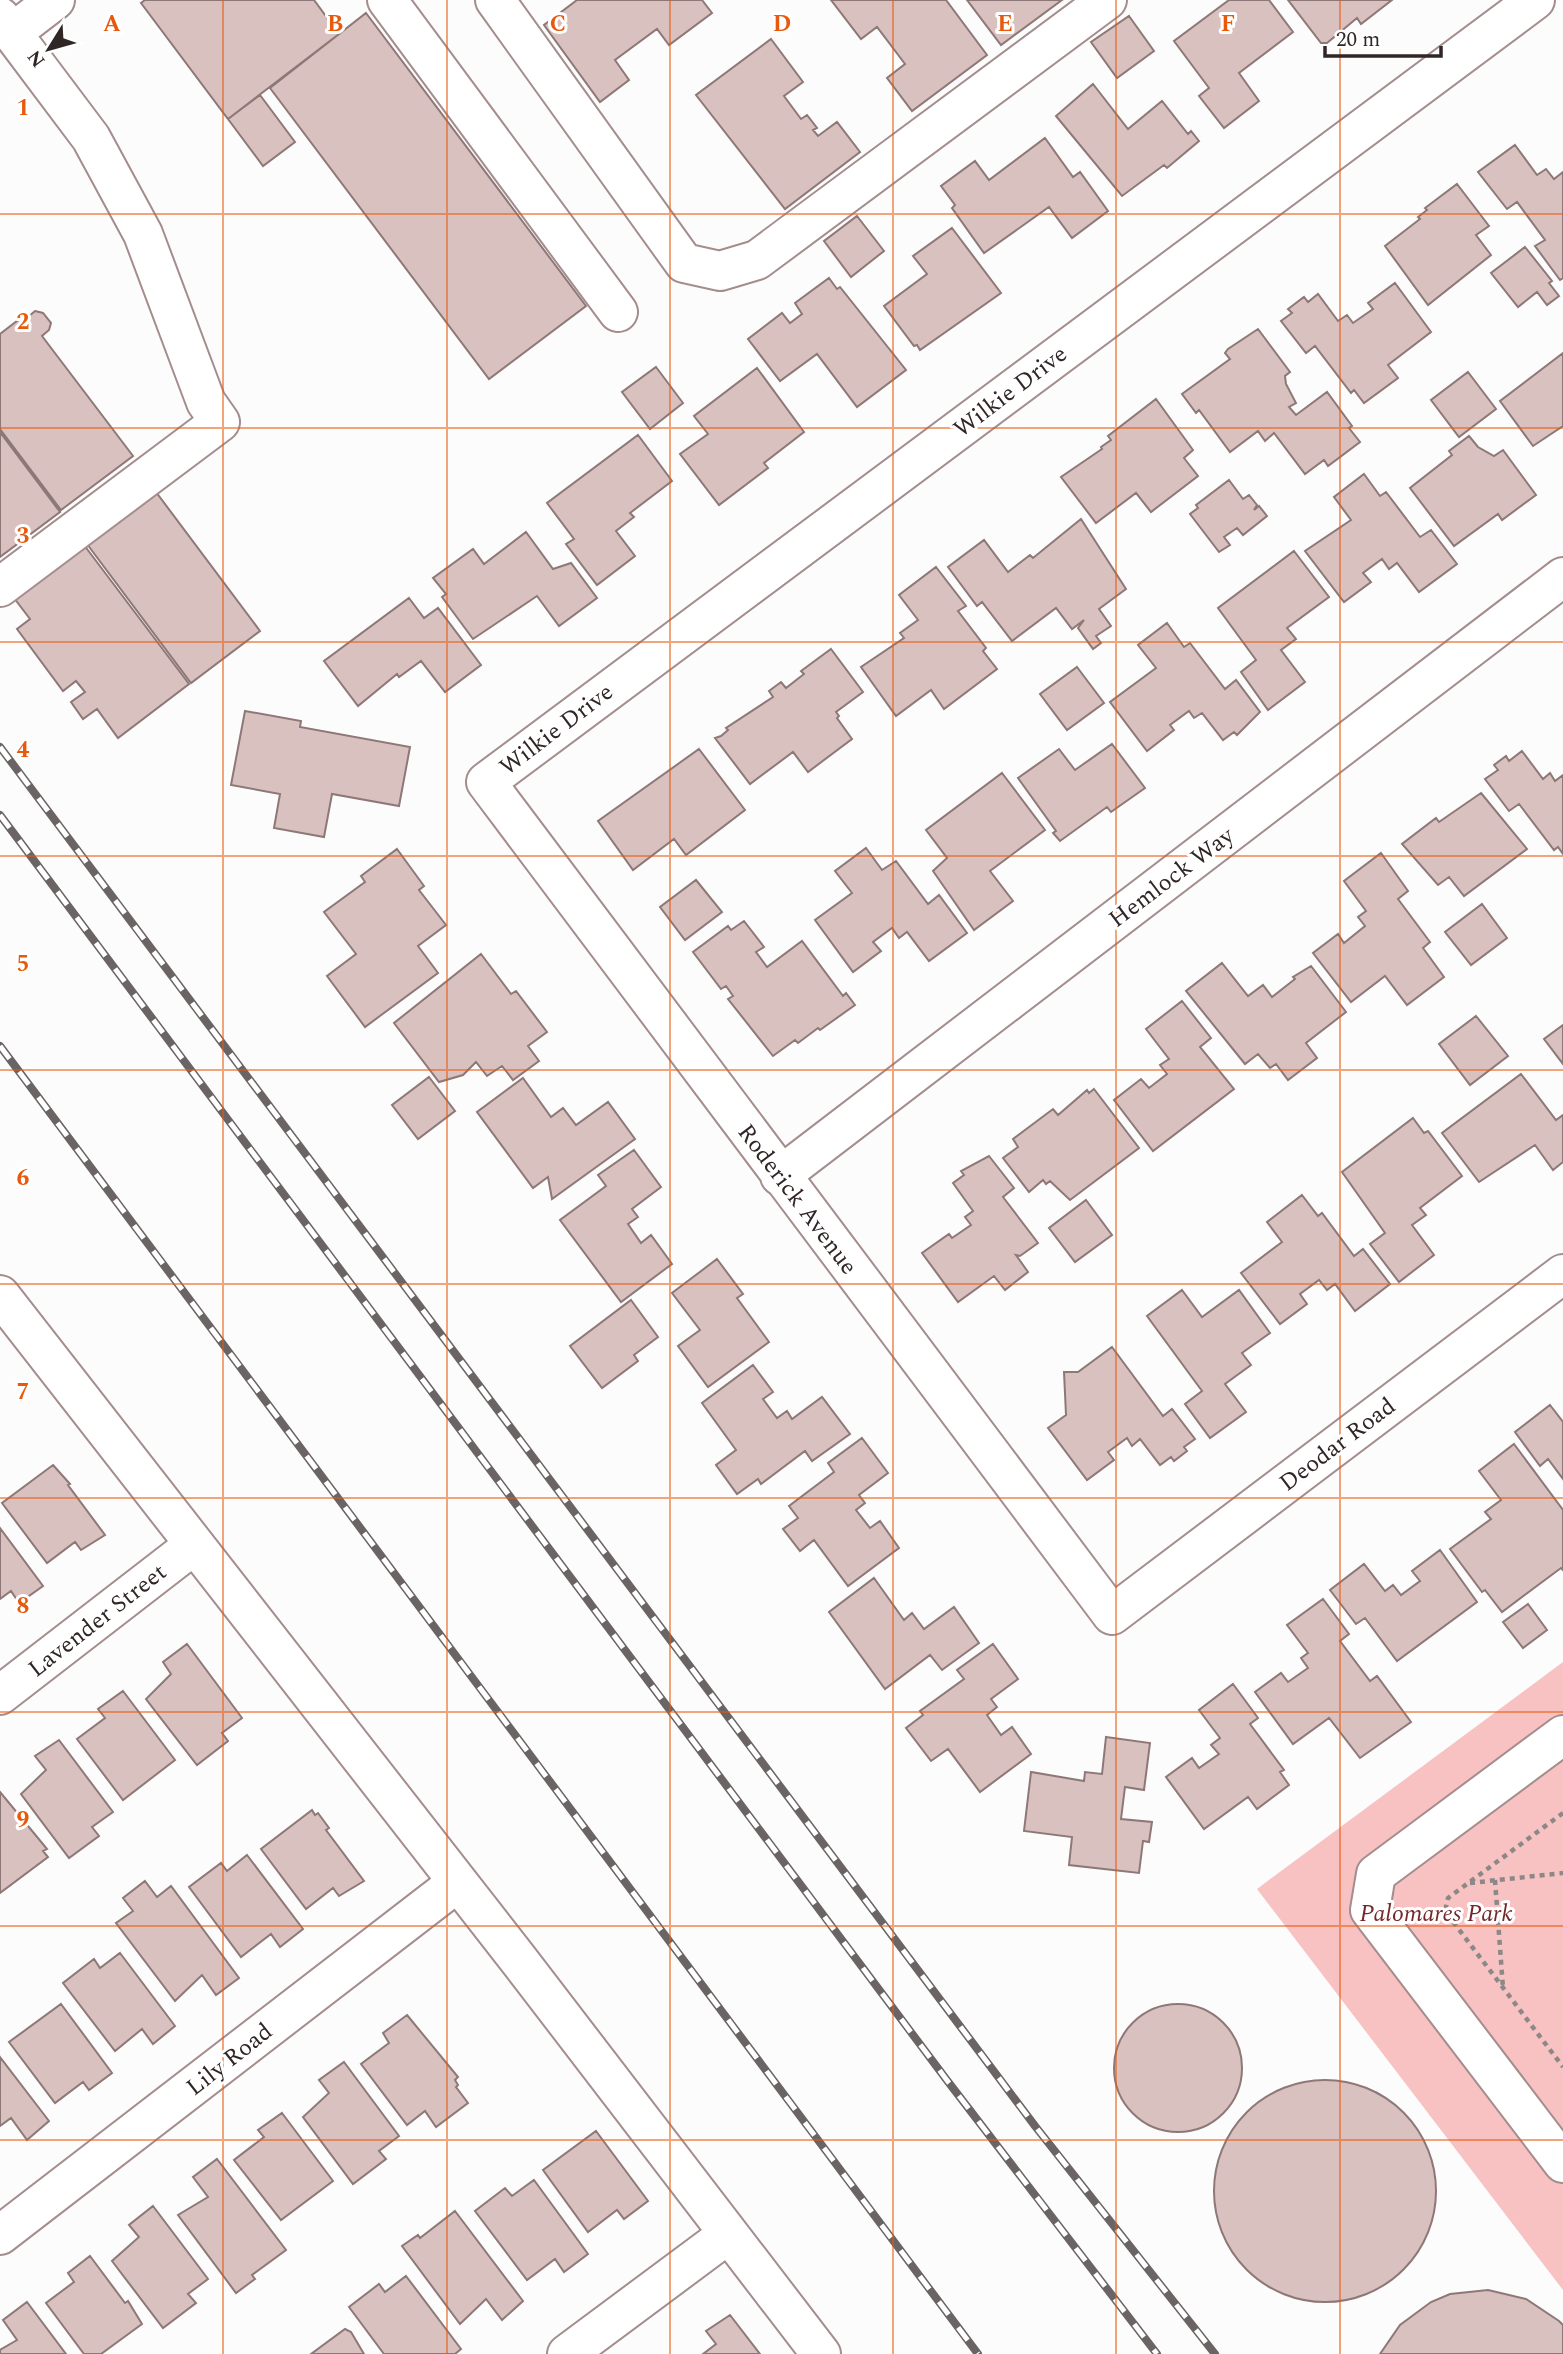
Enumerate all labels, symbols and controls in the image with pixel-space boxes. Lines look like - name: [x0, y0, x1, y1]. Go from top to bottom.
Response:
- text: A: [103, 7, 121, 42]
- text: B: [327, 7, 343, 42]
- text: C: [550, 7, 566, 42]
- text: D: [773, 7, 791, 42]
- text: E: [997, 7, 1013, 42]
- text: F: [1221, 7, 1235, 42]
- north arrow: [14, 14, 84, 84]
- scale bar: [1325, 14, 1440, 58]
- text: 20 m: [1336, 24, 1380, 56]
- text: N: [20, 43, 53, 73]
- text: 1: [17, 91, 29, 126]
- text: 2: [17, 305, 30, 340]
- street label: Wilkie Drive: [946, 337, 1075, 447]
- text: 3: [17, 519, 30, 554]
- street label: Wilkie Drive: [492, 675, 621, 785]
- text: 4: [17, 733, 30, 768]
- street label: Hemlock Way: [1101, 818, 1243, 937]
- text: 5: [17, 947, 29, 982]
- street label: Roderick Avenue: [728, 1116, 866, 1283]
- text: 6: [17, 1161, 30, 1196]
- text: 7: [17, 1375, 29, 1410]
- street label: Deodar Road: [1272, 1389, 1404, 1501]
- street label: Lavender Street: [21, 1555, 175, 1687]
- text: 8: [17, 1589, 29, 1624]
- text: 9: [17, 1803, 30, 1838]
- park label: Palomares Park: [1359, 1896, 1513, 1932]
- street label: Lily Road: [179, 2014, 281, 2105]

